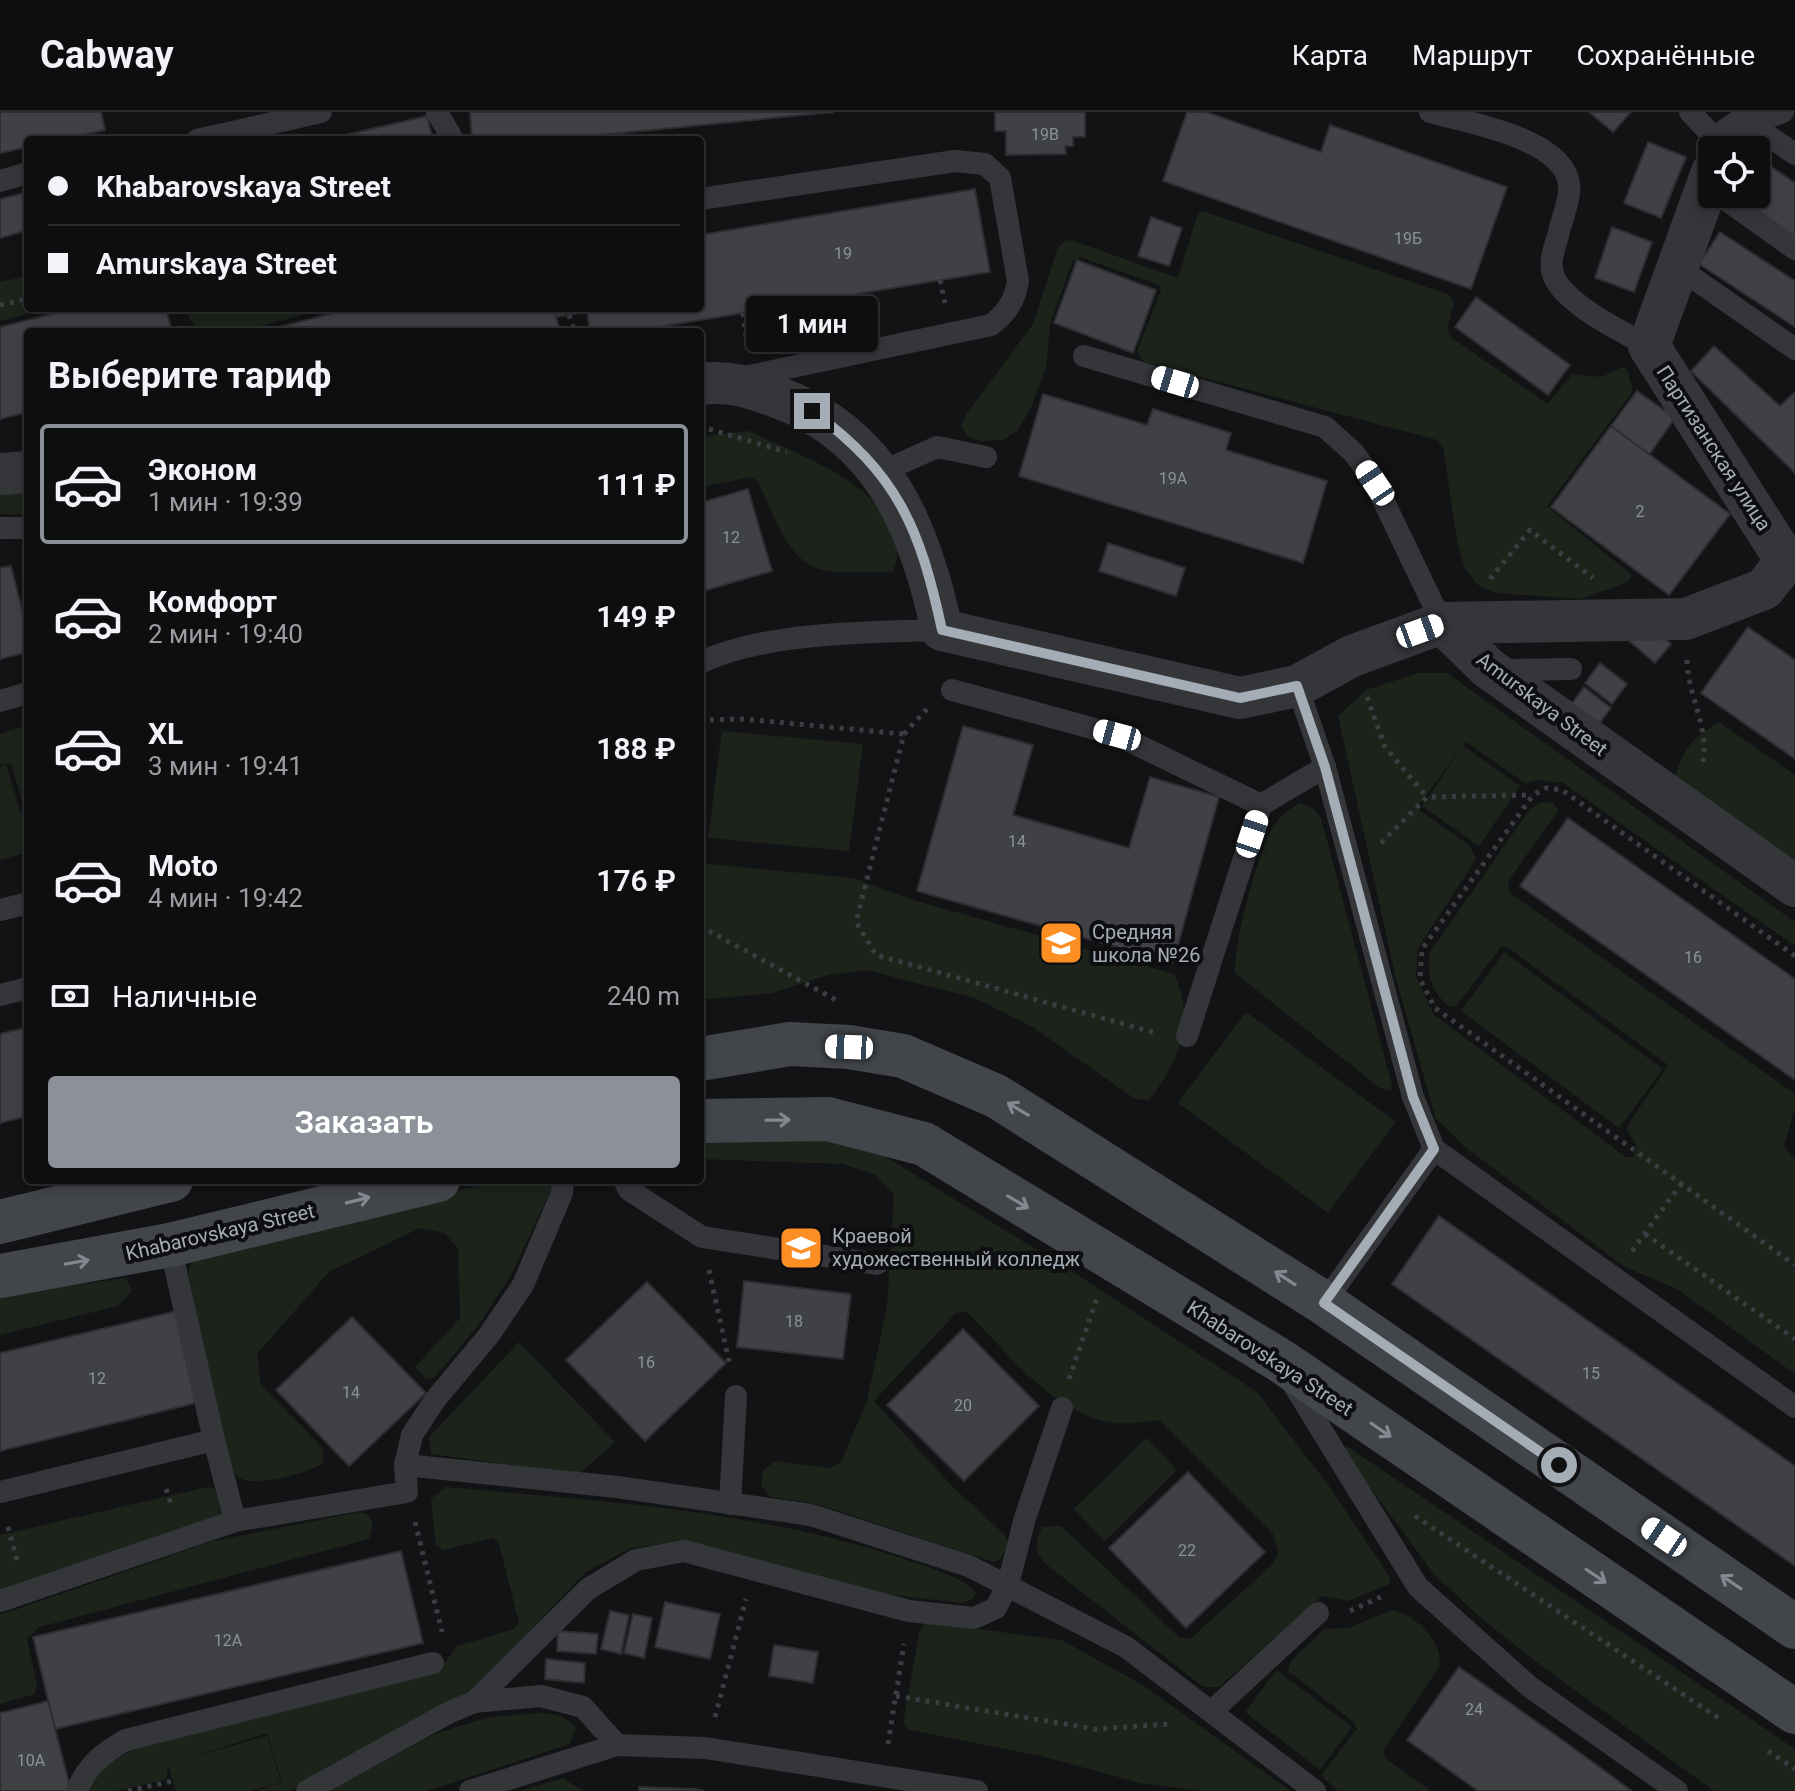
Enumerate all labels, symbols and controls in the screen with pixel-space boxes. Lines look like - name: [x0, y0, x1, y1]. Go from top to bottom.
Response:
- text: Cabway: [40, 33, 174, 77]
- text: Карта: [1292, 39, 1368, 72]
- text: Маршрут: [1412, 39, 1532, 72]
- text: Сохранённые: [1576, 39, 1755, 72]
- house number: 19В: [1031, 125, 1059, 144]
- map controls: [1698, 136, 1770, 208]
- button: locate: [1698, 136, 1770, 208]
- text: Khabarovskaya Street: [96, 169, 391, 204]
- house number: 19Б: [1394, 229, 1422, 248]
- house number: 19: [834, 244, 852, 263]
- text: Amurskaya Street: [96, 246, 337, 281]
- callout: 1 мин: [746, 295, 878, 351]
- text: 1 мин: [777, 309, 847, 339]
- text: Выберите тариф: [48, 355, 331, 397]
- street label: Партизанская улица: [1652, 361, 1776, 535]
- car: [1149, 364, 1201, 400]
- route end: [794, 393, 830, 429]
- icon: car: [52, 448, 124, 520]
- text: Эконом: [148, 452, 257, 487]
- car: [1352, 456, 1398, 510]
- text: 111 ₽: [596, 467, 676, 502]
- house number: 19А: [1159, 469, 1188, 488]
- text: 1 мин · 19:39: [148, 487, 303, 517]
- house number: 2: [1636, 502, 1645, 521]
- house number: 12: [722, 528, 740, 547]
- icon: car: [52, 580, 124, 652]
- text: Комфорт: [148, 584, 277, 619]
- text: 149 ₽: [596, 599, 676, 634]
- car: [1393, 612, 1447, 650]
- text: 2 мин · 19:40: [148, 619, 303, 649]
- street label: Amurskaya Street: [1472, 647, 1612, 761]
- icon: car: [52, 712, 124, 784]
- text: XL: [148, 716, 183, 751]
- car: [1091, 717, 1143, 753]
- text: 188 ₽: [596, 731, 676, 766]
- text: 3 мин · 19:41: [148, 751, 303, 781]
- car: [1233, 807, 1271, 861]
- house number: 14: [1008, 832, 1026, 851]
- icon: car: [52, 844, 124, 916]
- text: Moto: [148, 848, 218, 883]
- text: 176 ₽: [596, 863, 676, 898]
- text: 4 мин · 19:42: [148, 883, 303, 913]
- school or university icon: Средняя школа №26: [1037, 919, 1085, 967]
- place label: Средняя школа №26: [1092, 920, 1201, 967]
- house number: 16: [1684, 948, 1702, 967]
- icon: cash: [48, 974, 92, 1018]
- text: Наличные: [112, 979, 257, 1014]
- text: 240 m: [607, 981, 680, 1011]
- car: [825, 1034, 873, 1060]
- button: Заказать: [48, 1076, 680, 1168]
- one-way arrow: [1007, 1101, 1030, 1117]
- one-way arrow: [764, 1112, 791, 1127]
- one-way arrow: [344, 1191, 370, 1206]
- one-way arrow: [1006, 1194, 1029, 1210]
- street label: Khabarovskaya Street: [123, 1199, 317, 1265]
- school or university icon: Краевой художественный колледж: [777, 1224, 825, 1272]
- place label: Краевой художественный колледж: [832, 1224, 1081, 1271]
- one-way arrow: [64, 1254, 89, 1269]
- one-way arrow: [1274, 1269, 1297, 1285]
- street label: Khabarovskaya Street: [1182, 1295, 1358, 1421]
- house number: 18: [785, 1312, 803, 1331]
- house number: 16: [637, 1353, 655, 1372]
- house number: 15: [1582, 1364, 1600, 1383]
- house number: 12: [88, 1369, 106, 1388]
- house number: 14: [342, 1383, 360, 1402]
- house number: 20: [954, 1396, 972, 1415]
- one-way arrow: [1369, 1421, 1391, 1438]
- route start: [1541, 1447, 1577, 1483]
- car: [1637, 1514, 1691, 1560]
- house number: 22: [1178, 1541, 1196, 1560]
- one-way arrow: [1584, 1568, 1606, 1584]
- one-way arrow: [1720, 1574, 1742, 1590]
- house number: 12А: [214, 1631, 243, 1650]
- house number: 24: [1465, 1700, 1483, 1719]
- house number: 10А: [17, 1751, 46, 1770]

